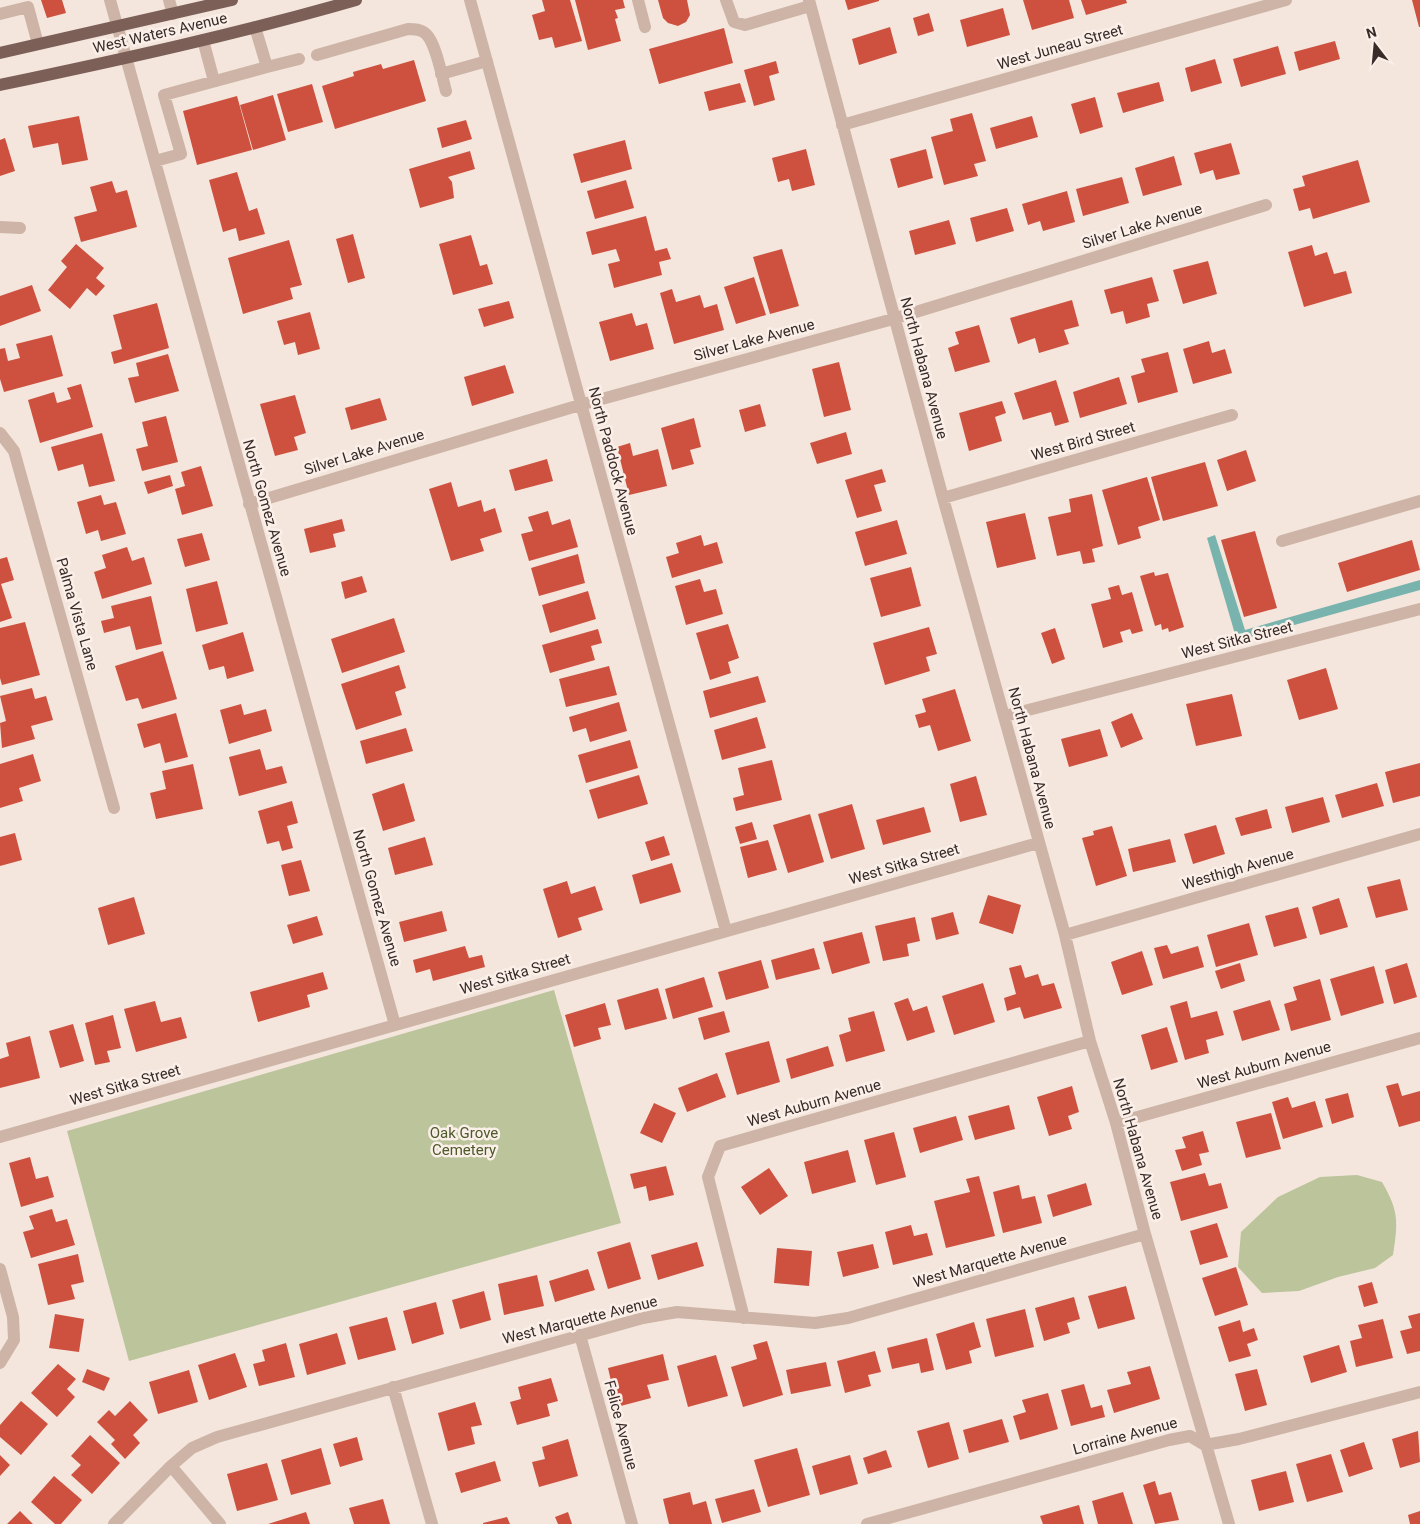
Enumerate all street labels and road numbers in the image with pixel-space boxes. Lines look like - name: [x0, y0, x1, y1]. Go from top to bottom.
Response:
- street label: West Waters Avenue: [91, 9, 229, 57]
- street label: West Juneau Street: [995, 20, 1125, 74]
- street label: Silver Lake Avenue: [1080, 199, 1204, 253]
- street label: North Habana Avenue: [896, 295, 952, 441]
- street label: Silver Lake Avenue: [692, 315, 817, 365]
- street label: North Paddock Avenue: [585, 385, 641, 537]
- street label: West Bird Street: [1029, 418, 1137, 464]
- street label: Silver Lake Avenue: [302, 425, 426, 479]
- street label: North Gomez Avenue: [239, 437, 295, 579]
- street label: Palma Vista Lane: [52, 556, 102, 672]
- street label: West Sitka Street: [1180, 617, 1295, 663]
- street label: North Habana Avenue: [1004, 685, 1060, 831]
- street label: North Gomez Avenue: [349, 827, 405, 969]
- street label: West Sitka Street: [847, 840, 961, 888]
- street label: Westhigh Avenue: [1180, 844, 1296, 894]
- street label: West Sitka Street: [458, 950, 572, 998]
- street label: West Auburn Avenue: [1195, 1037, 1333, 1093]
- street label: West Sitka Street: [68, 1061, 182, 1109]
- street label: West Auburn Avenue: [745, 1075, 883, 1131]
- street label: North Habana Avenue: [1109, 1076, 1167, 1222]
- street label: West Marquette Avenue: [911, 1230, 1069, 1292]
- street label: West Marquette Avenue: [501, 1292, 659, 1348]
- street label: Felice Avenue: [600, 1378, 642, 1472]
- street label: Lorraine Avenue: [1071, 1413, 1179, 1459]

